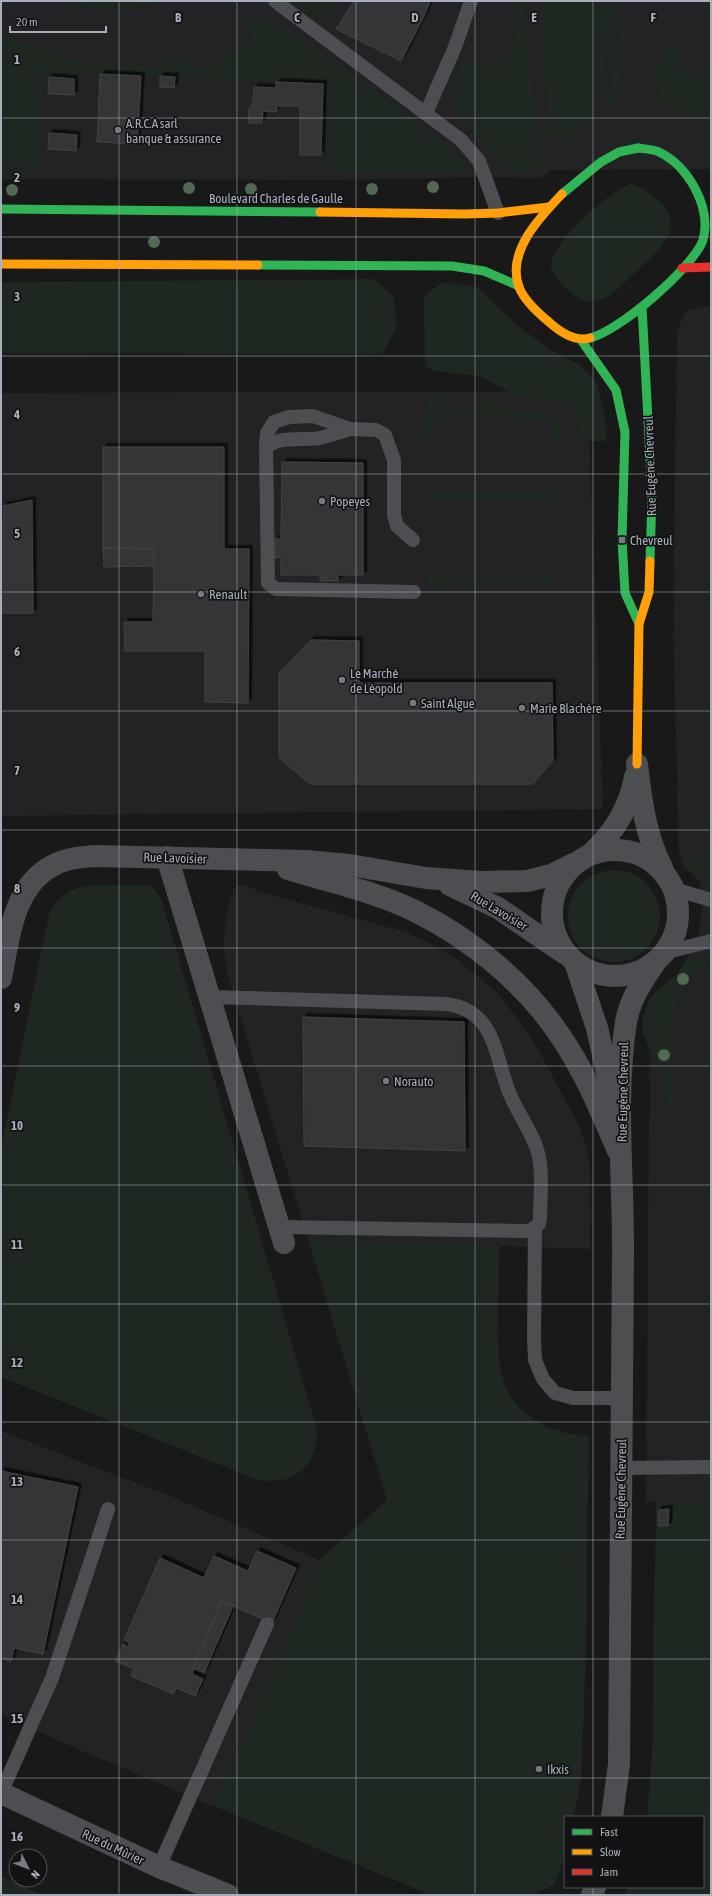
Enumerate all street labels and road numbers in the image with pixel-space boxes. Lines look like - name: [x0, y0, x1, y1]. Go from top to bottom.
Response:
- street label: Boulevard Charles de Gaulle: [209, 191, 343, 206]
- street label: Rue Eugène Chevreul: [641, 415, 659, 516]
- street label: Rue Lavoisier: [143, 849, 207, 867]
- street label: Rue Lavoisier: [468, 888, 530, 934]
- street label: Rue Eugène Chevreul: [615, 1041, 631, 1142]
- street label: Rue Eugène Chevreul: [613, 1438, 629, 1539]
- street label: Rue du Mûrier: [80, 1826, 146, 1868]

